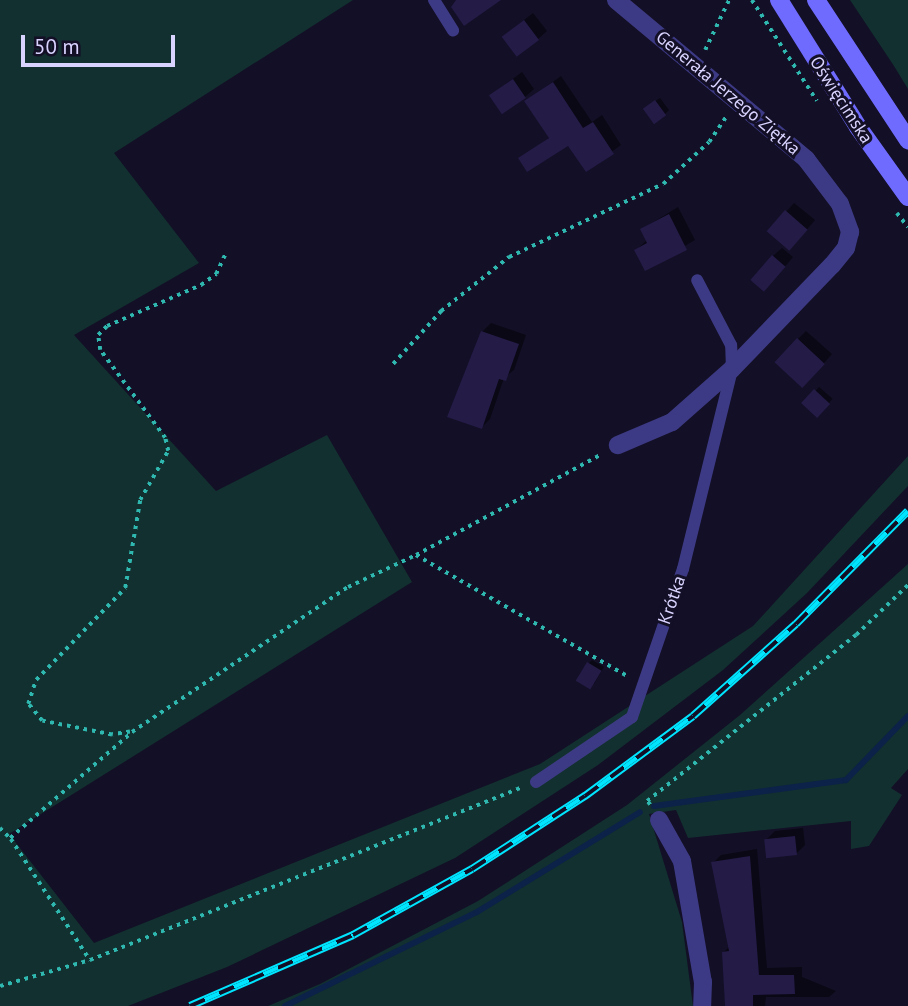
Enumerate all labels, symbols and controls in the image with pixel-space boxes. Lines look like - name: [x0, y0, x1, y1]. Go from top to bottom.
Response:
- scale bar: [24, 21, 178, 65]
- street label: Generała Jerzego Ziętka: [651, 26, 805, 160]
- text: 50 m: [34, 33, 80, 60]
- street label: Oświęcimska: [805, 52, 877, 148]
- street label: Krótka: [654, 573, 690, 627]

